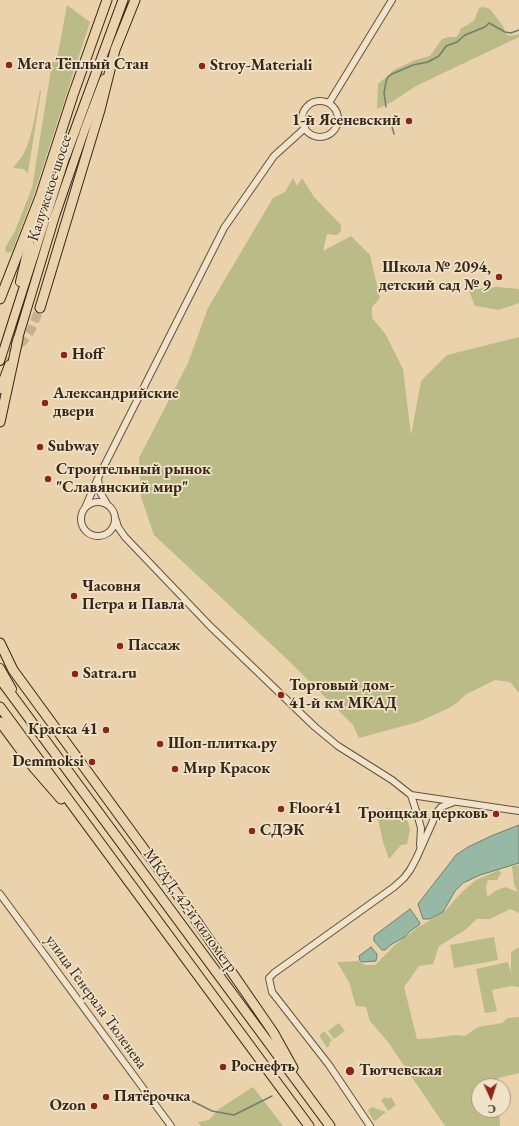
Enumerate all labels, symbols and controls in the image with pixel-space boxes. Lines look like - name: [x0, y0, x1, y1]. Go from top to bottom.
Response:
- place label: Мега Тёплый Cтан: [17, 55, 149, 75]
- place label: Stroy-Materiali: [210, 56, 313, 76]
- marker: Мега Тёплый Cтан: [4, 60, 14, 70]
- marker: Stroy-Materiali: [197, 61, 207, 71]
- place label: 1-й Ясеневский: [292, 111, 401, 131]
- marker: 1-й Ясеневский: [404, 116, 414, 126]
- street label: Калужское шоссе: [24, 132, 76, 244]
- place label: Школа № 2094, детский сад № 9: [378, 258, 491, 296]
- marker: Школа № 2094, детский сад № 9: [494, 272, 504, 282]
- place label: Hoff: [72, 345, 103, 365]
- marker: Hoff: [59, 350, 69, 360]
- place label: Александрийские двери: [53, 384, 179, 422]
- marker: Александрийские двери: [40, 398, 50, 408]
- place label: Subway: [48, 437, 99, 457]
- marker: Subway: [35, 442, 45, 452]
- place label: Строительный рынок "Славянский мир": [56, 460, 211, 498]
- marker: Строительный рынок "Славянский мир": [43, 474, 53, 484]
- place label: Часовня Петра и Павла: [82, 577, 184, 615]
- marker: Часовня Петра и Павла: [69, 591, 79, 601]
- place label: Пассаж: [128, 636, 180, 656]
- marker: Пассаж: [115, 641, 125, 651]
- place label: Satra.ru: [83, 664, 137, 684]
- marker: Satra.ru: [70, 669, 80, 679]
- place label: Торговый дом- 41-й км МКАД: [289, 676, 397, 714]
- marker: Торговый дом- 41-й км МКАД: [276, 690, 286, 700]
- place label: Краска 41: [28, 720, 98, 740]
- marker: Краска 41: [101, 725, 111, 735]
- place label: Шоп-плитка.ру: [168, 734, 277, 754]
- marker: Шоп-плитка.ру: [155, 739, 165, 749]
- place label: Demmoksi: [12, 752, 84, 772]
- marker: Demmoksi: [87, 757, 97, 767]
- place label: Мир Красок: [183, 759, 270, 779]
- marker: Мир Красок: [170, 764, 180, 774]
- place label: Floor41: [289, 799, 342, 819]
- marker: Floor41: [276, 804, 286, 814]
- place label: Троицкая церковь: [358, 804, 488, 824]
- marker: Троицкая церковь: [491, 809, 501, 819]
- place label: СДЭК: [260, 821, 304, 841]
- marker: СДЭК: [247, 826, 257, 836]
- street label: МКАД, 42-й километр: [139, 845, 241, 977]
- street label: улица Генерала Тюленева: [41, 931, 151, 1073]
- place label: Роснефть: [231, 1057, 295, 1077]
- place label: Тютчевская: [359, 1061, 442, 1081]
- marker: Роснефть: [218, 1062, 228, 1072]
- marker: Тютчевская: [344, 1065, 356, 1077]
- north arrow: [471, 1078, 511, 1118]
- place label: Пятёрочка: [114, 1087, 191, 1107]
- marker: Пятёрочка: [101, 1092, 111, 1102]
- place label: Ozon: [50, 1096, 86, 1116]
- marker: Ozon: [89, 1101, 99, 1111]
- text: С: [487, 1102, 496, 1116]

